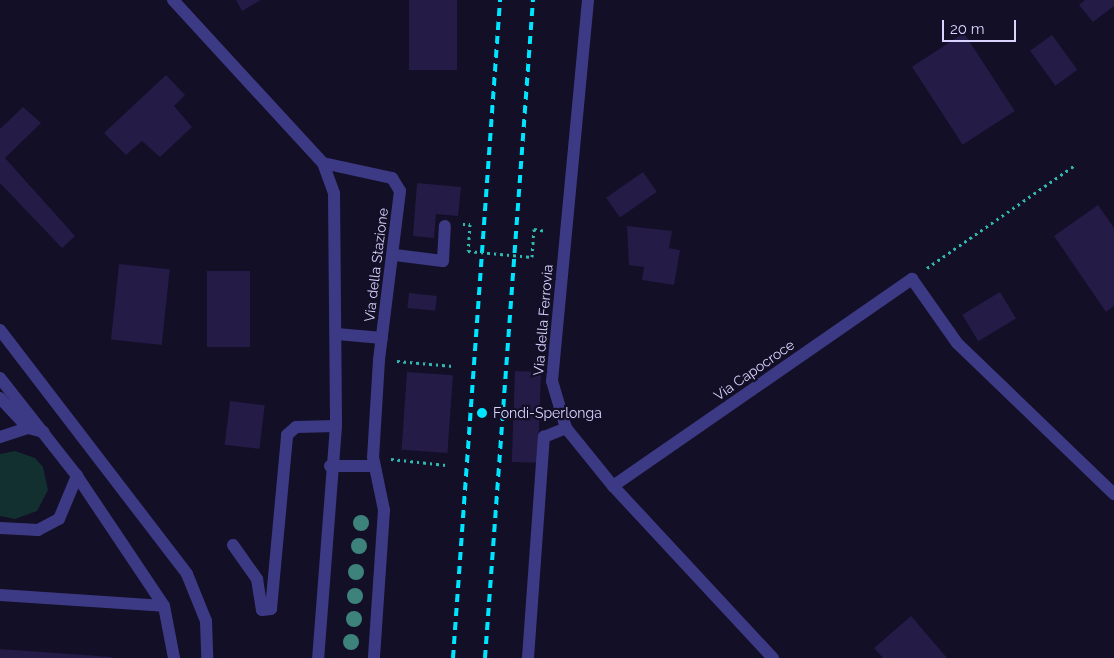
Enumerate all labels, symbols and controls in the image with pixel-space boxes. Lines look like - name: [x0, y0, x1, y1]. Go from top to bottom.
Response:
- scale bar: [944, 10, 1018, 42]
- text: 20 m: [950, 20, 985, 38]
- street label: Via della Stazione: [361, 207, 391, 323]
- street label: Via della Ferrovia: [530, 264, 556, 376]
- street label: Via Capocroce: [710, 336, 798, 404]
- place label: Fondi-Sperlonga: [493, 405, 602, 421]
- marker: Fondi-Sperlonga: [475, 406, 489, 420]

